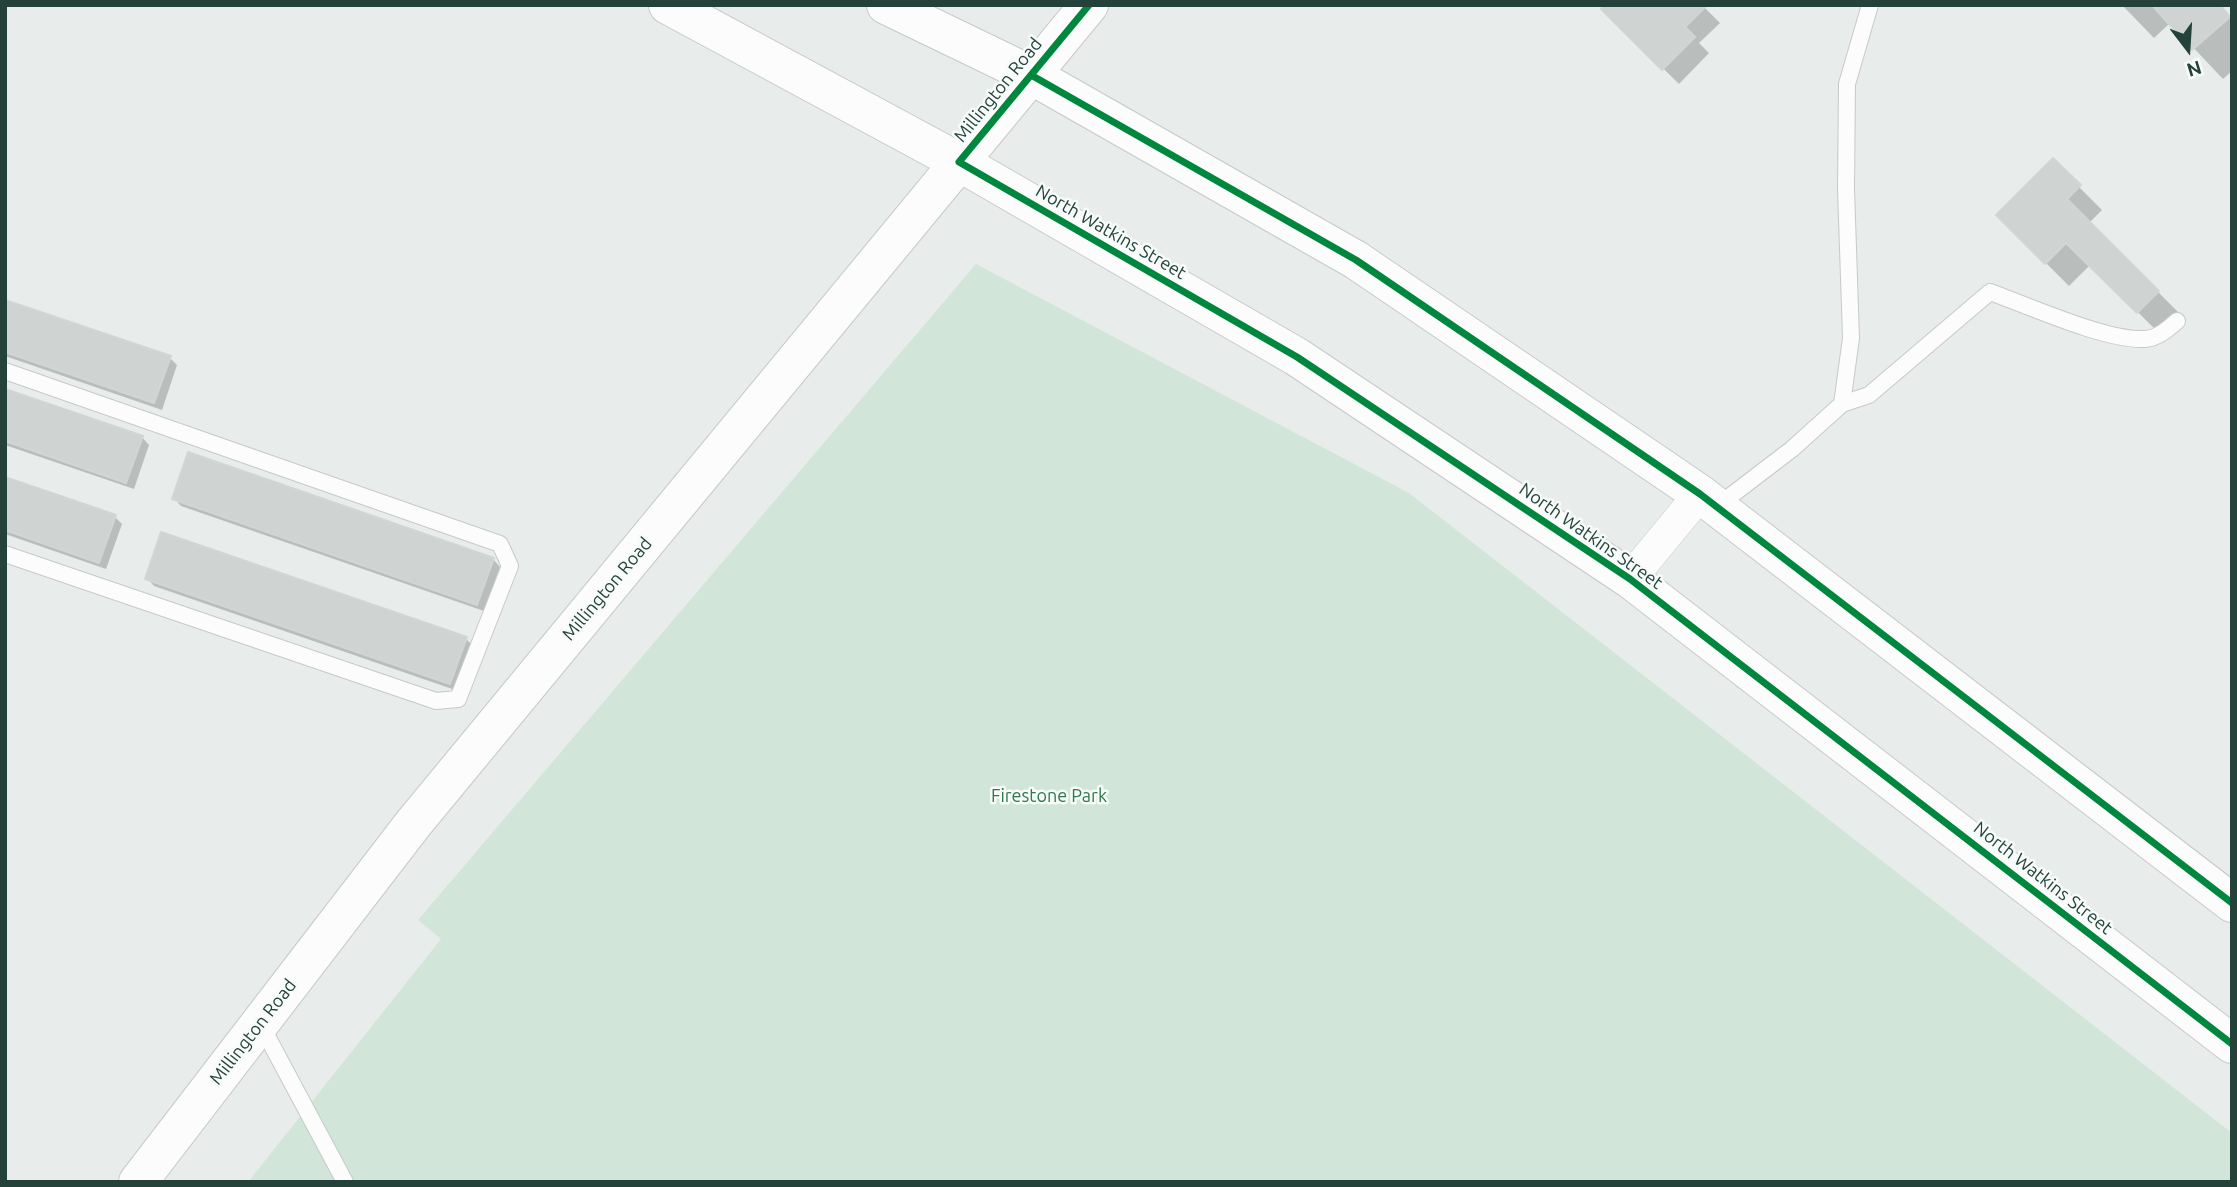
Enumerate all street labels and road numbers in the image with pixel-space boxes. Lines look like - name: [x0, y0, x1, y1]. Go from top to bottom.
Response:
- street label: Millington Road: [949, 34, 1047, 146]
- street label: North Watkins Street: [1032, 180, 1190, 284]
- street label: North Watkins Street: [1515, 478, 1667, 594]
- street label: Millington Road: [558, 533, 656, 645]
- street label: North Watkins Street: [1969, 817, 2117, 939]
- street label: Millington Road: [205, 975, 301, 1089]

